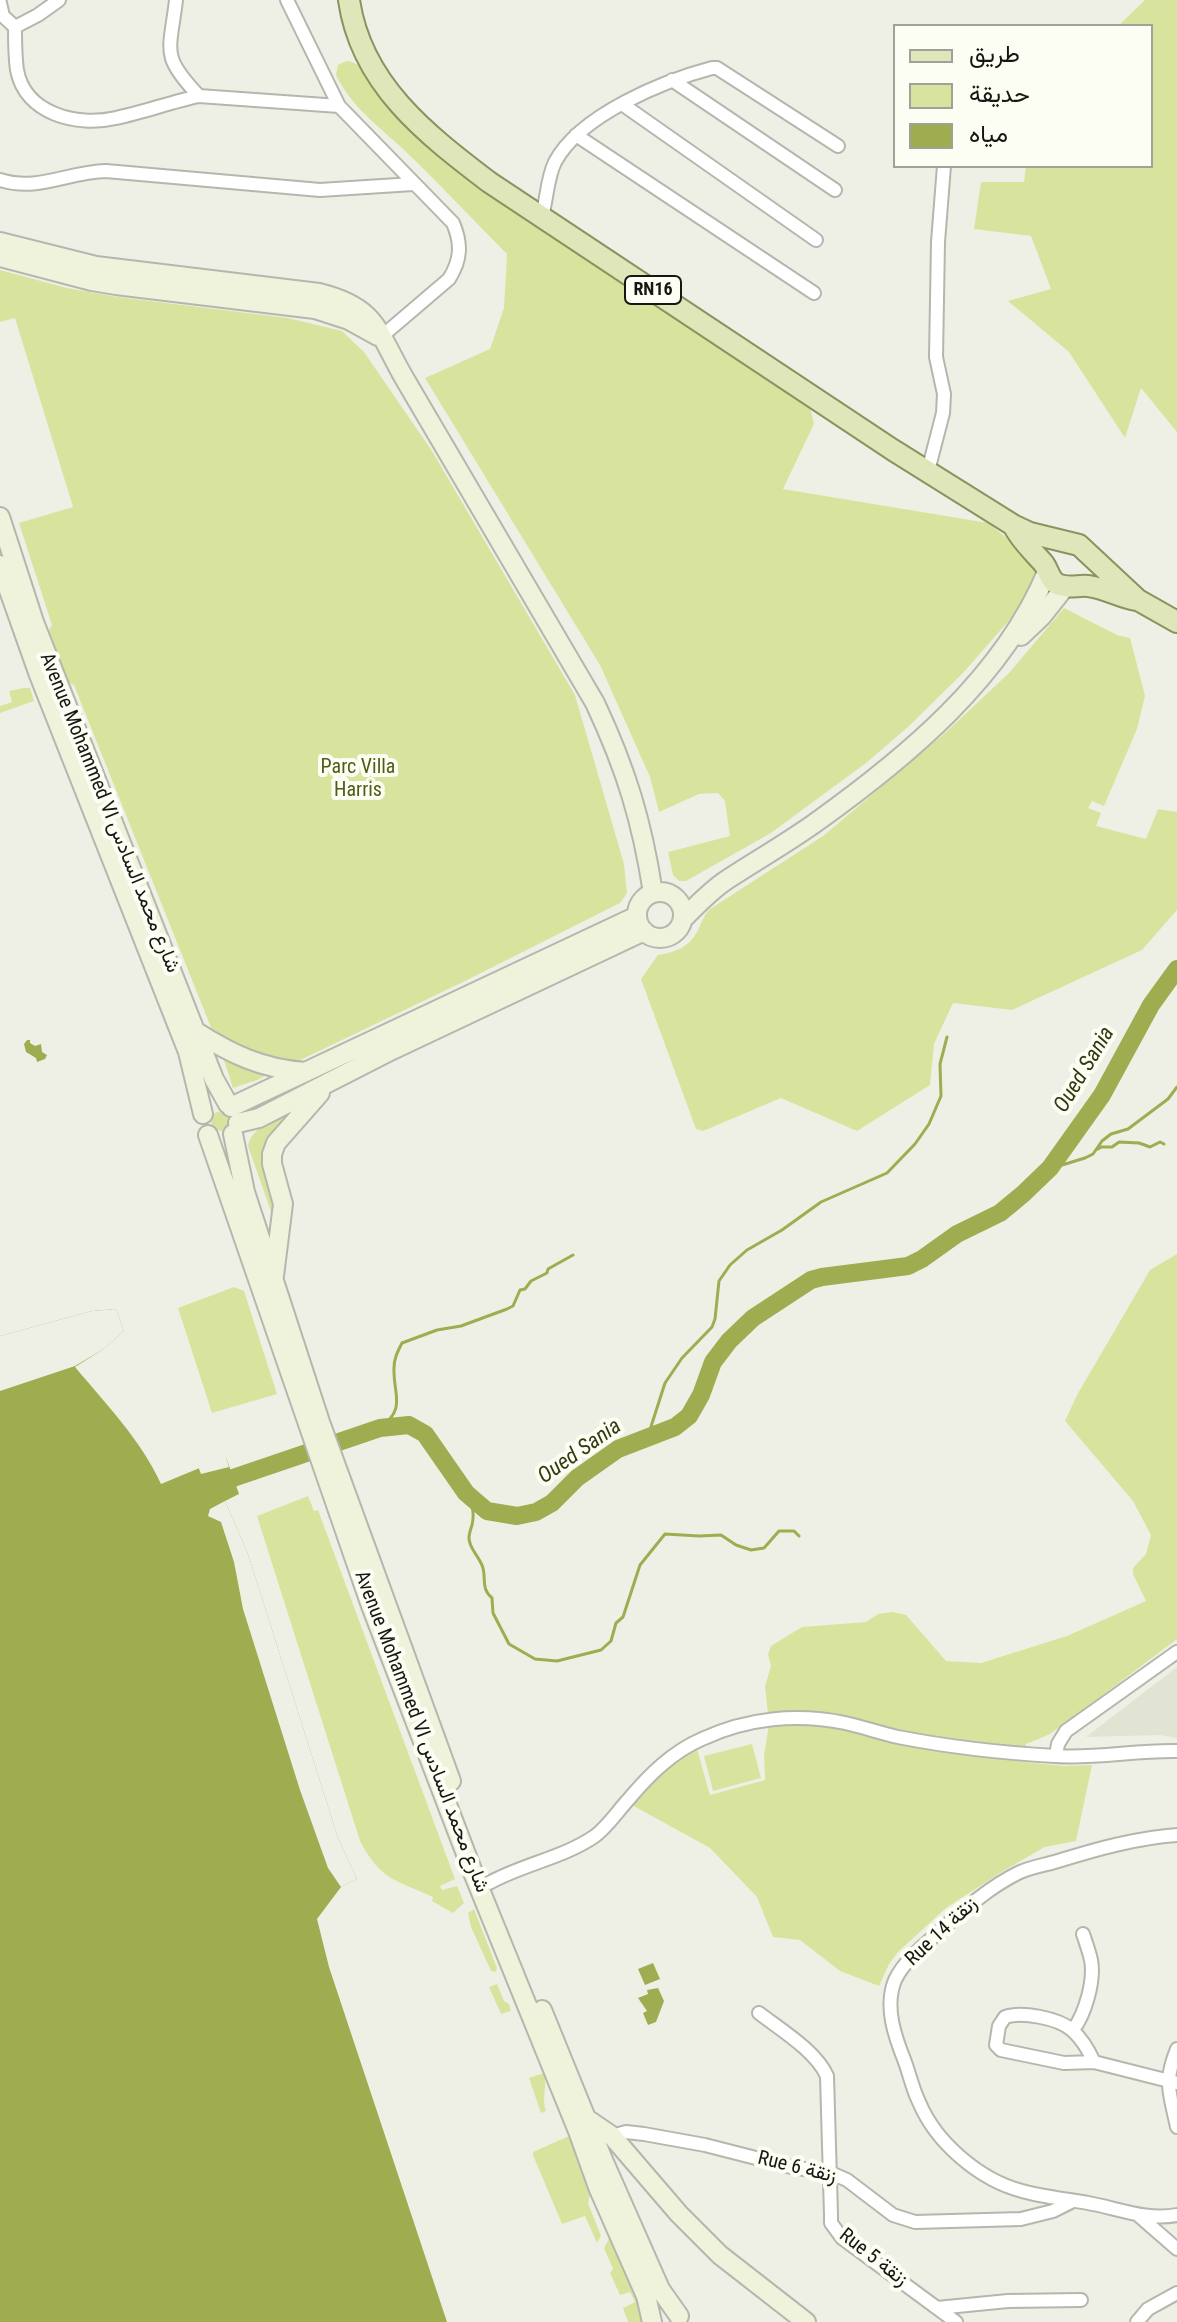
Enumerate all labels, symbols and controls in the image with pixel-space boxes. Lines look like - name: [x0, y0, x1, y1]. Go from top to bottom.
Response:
- legend: [893, 24, 1153, 168]
- text: طريق: [969, 40, 1020, 68]
- text: حديقة: [969, 80, 1030, 108]
- text: مياه: [969, 120, 1008, 148]
- road number: RN16: [625, 276, 681, 304]
- street label: Avenue Mohammed VI شارع محمد السادس: [34, 650, 184, 976]
- park label: Parc Villa Harris: [321, 756, 395, 803]
- water label: Oued Sania: [1049, 1022, 1121, 1118]
- water label: Oued Sania: [533, 1414, 627, 1490]
- street label: Avenue Mohammed VI شارع محمد السادس: [348, 1568, 494, 1896]
- street label: Rue 14 زنقة: [901, 1893, 983, 1971]
- street label: Rue 6 زنقة: [755, 2147, 839, 2189]
- street label: Rue 5 زنقة: [834, 2224, 912, 2292]

